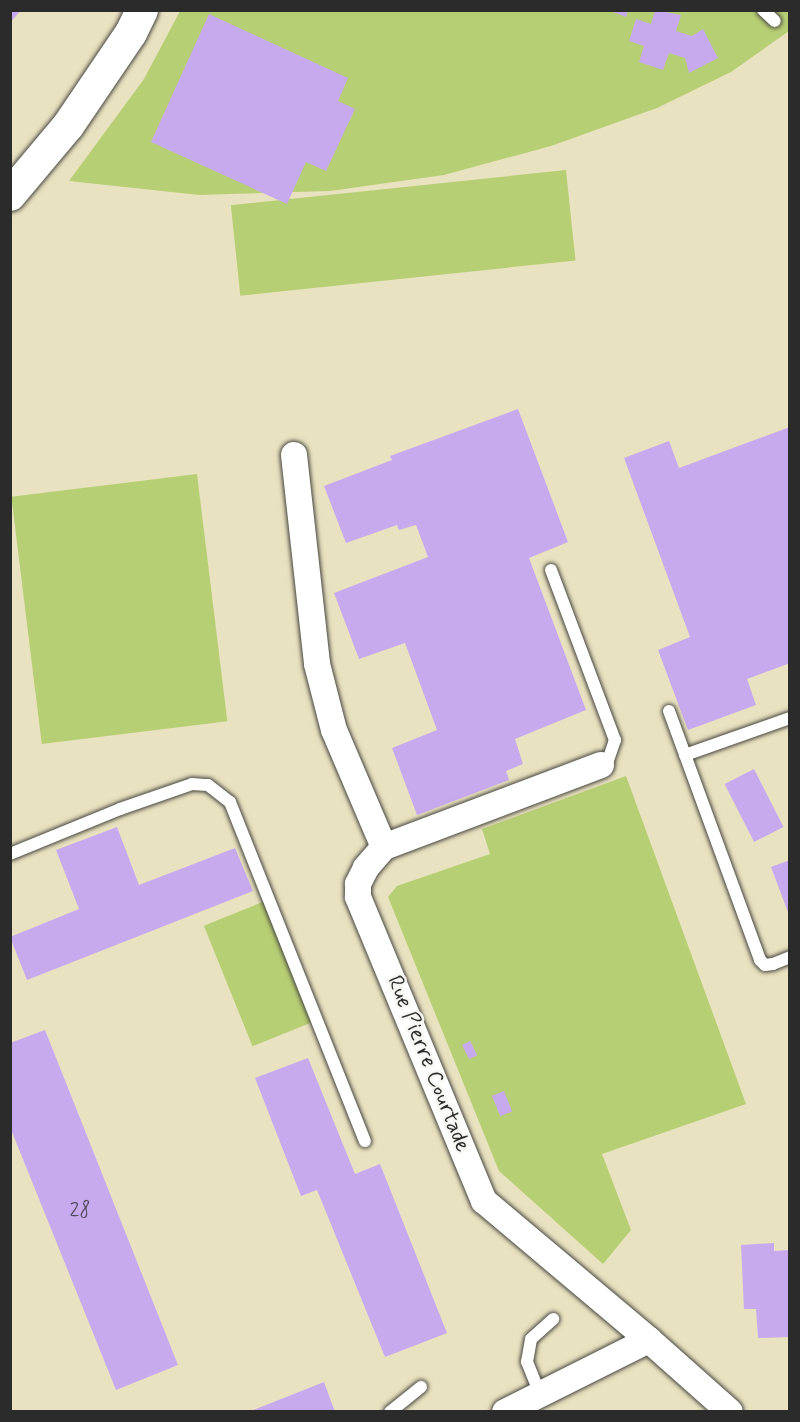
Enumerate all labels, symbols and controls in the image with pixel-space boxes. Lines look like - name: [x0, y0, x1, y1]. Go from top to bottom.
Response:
- street label: Rue Pierre Courtade: [381, 973, 475, 1155]
- house number: 28: [70, 1198, 90, 1222]

